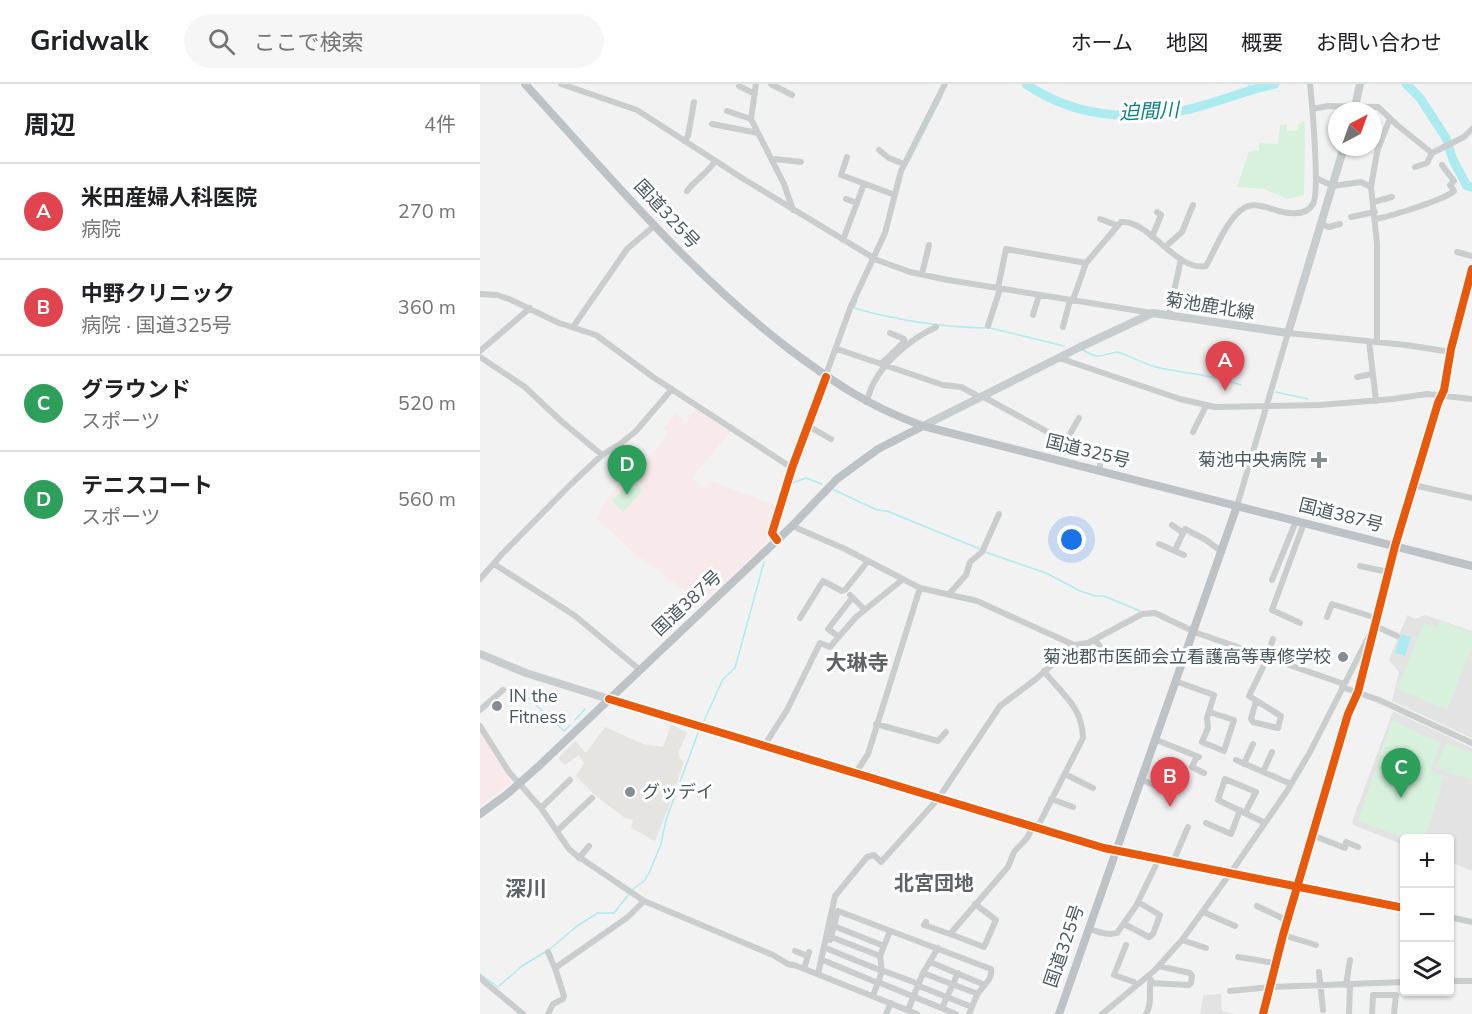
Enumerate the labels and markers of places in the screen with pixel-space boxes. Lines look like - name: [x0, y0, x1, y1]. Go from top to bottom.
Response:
- pin: A: [1206, 342, 1244, 391]
- pin: D: [608, 446, 646, 495]
- place label: 菊池中央病院: [1198, 448, 1306, 472]
- marker: 菊池中央病院: [1310, 451, 1328, 469]
- place label: 菊池郡市医師会立看護高等専修学校: [1043, 645, 1331, 669]
- marker: 菊池郡市医師会立看護高等専修学校: [1336, 650, 1350, 664]
- place label: IN the Fitness: [509, 684, 566, 729]
- marker: IN the Fitness: [490, 699, 504, 713]
- pin: C: [1382, 748, 1420, 798]
- pin: B: [1150, 758, 1190, 807]
- place label: グッデイ: [642, 780, 714, 804]
- marker: グッデイ: [623, 785, 637, 799]

